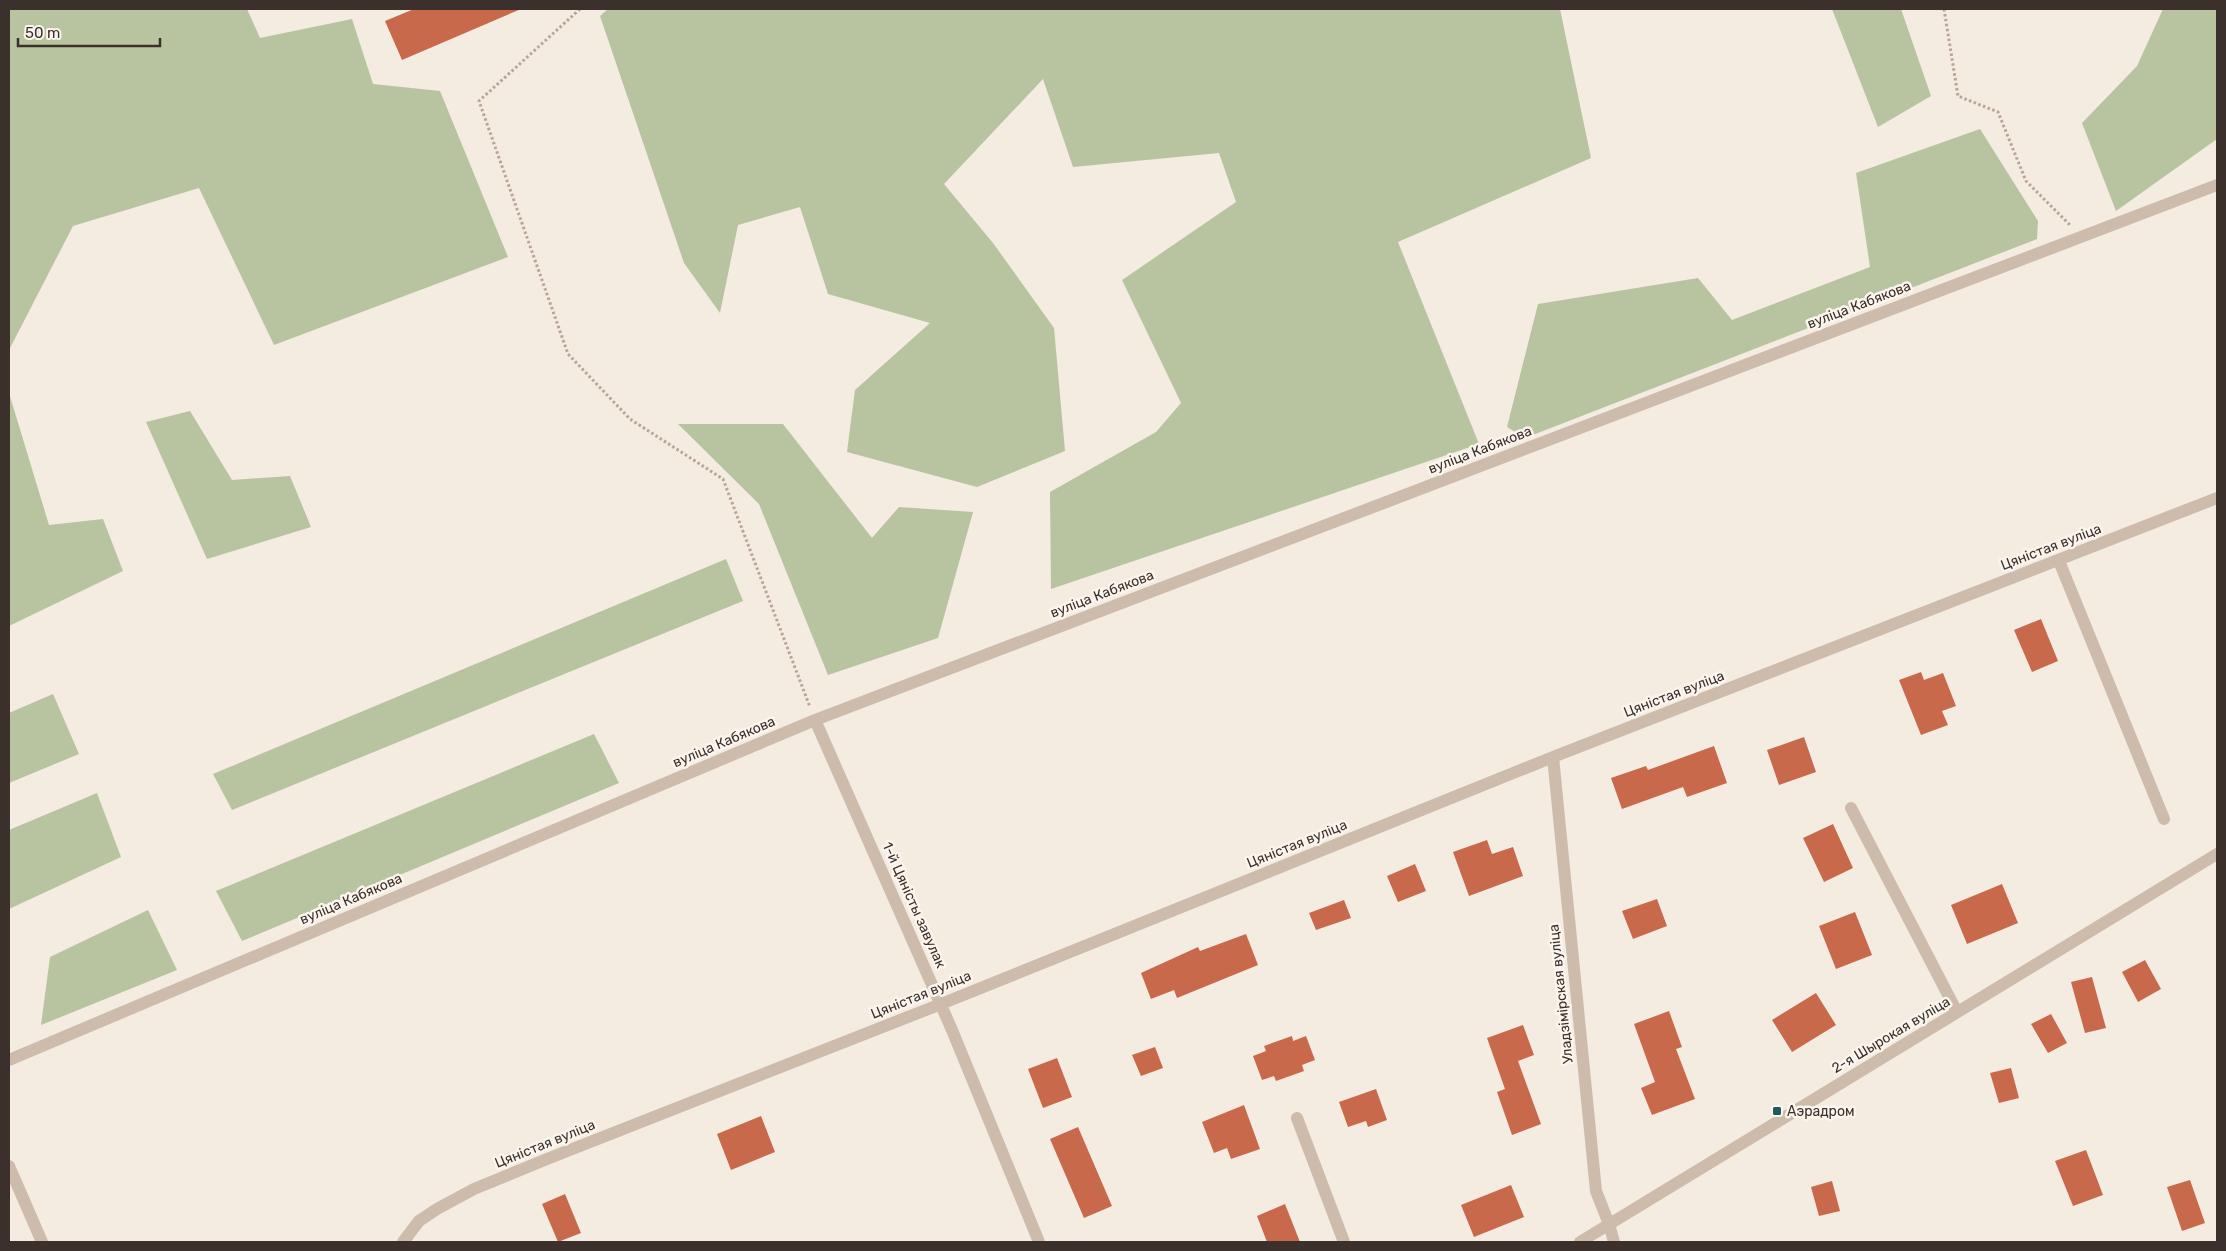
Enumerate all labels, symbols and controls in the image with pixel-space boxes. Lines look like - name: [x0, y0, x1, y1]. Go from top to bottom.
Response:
- scale bar: [18, 15, 160, 47]
- text: 50 m: [25, 24, 60, 42]
- street label: вуліца Кабякова: [1805, 277, 1913, 333]
- street label: вуліца Кабякова: [1426, 422, 1534, 478]
- street label: Цяністая вуліца: [1998, 520, 2104, 574]
- street label: вуліца Кабякова: [1048, 566, 1156, 622]
- street label: Цяністая вуліца: [1621, 667, 1727, 721]
- street label: вуліца Кабякова: [670, 713, 778, 771]
- street label: Цяністая вуліца: [1244, 816, 1350, 872]
- street label: 1-й Цяністы завулак: [879, 839, 950, 971]
- street label: вуліца Кабякова: [297, 870, 405, 928]
- street label: Уладзімірская вуліца: [1545, 923, 1577, 1065]
- street label: Цяністая вуліца: [868, 967, 974, 1023]
- street label: 2-я Шырокая вуліца: [1829, 993, 1953, 1077]
- place label: Аэрадром: [1787, 1103, 1855, 1120]
- marker: Аэрадром: [1771, 1105, 1783, 1117]
- street label: Цяністая вуліца: [492, 1116, 598, 1172]

